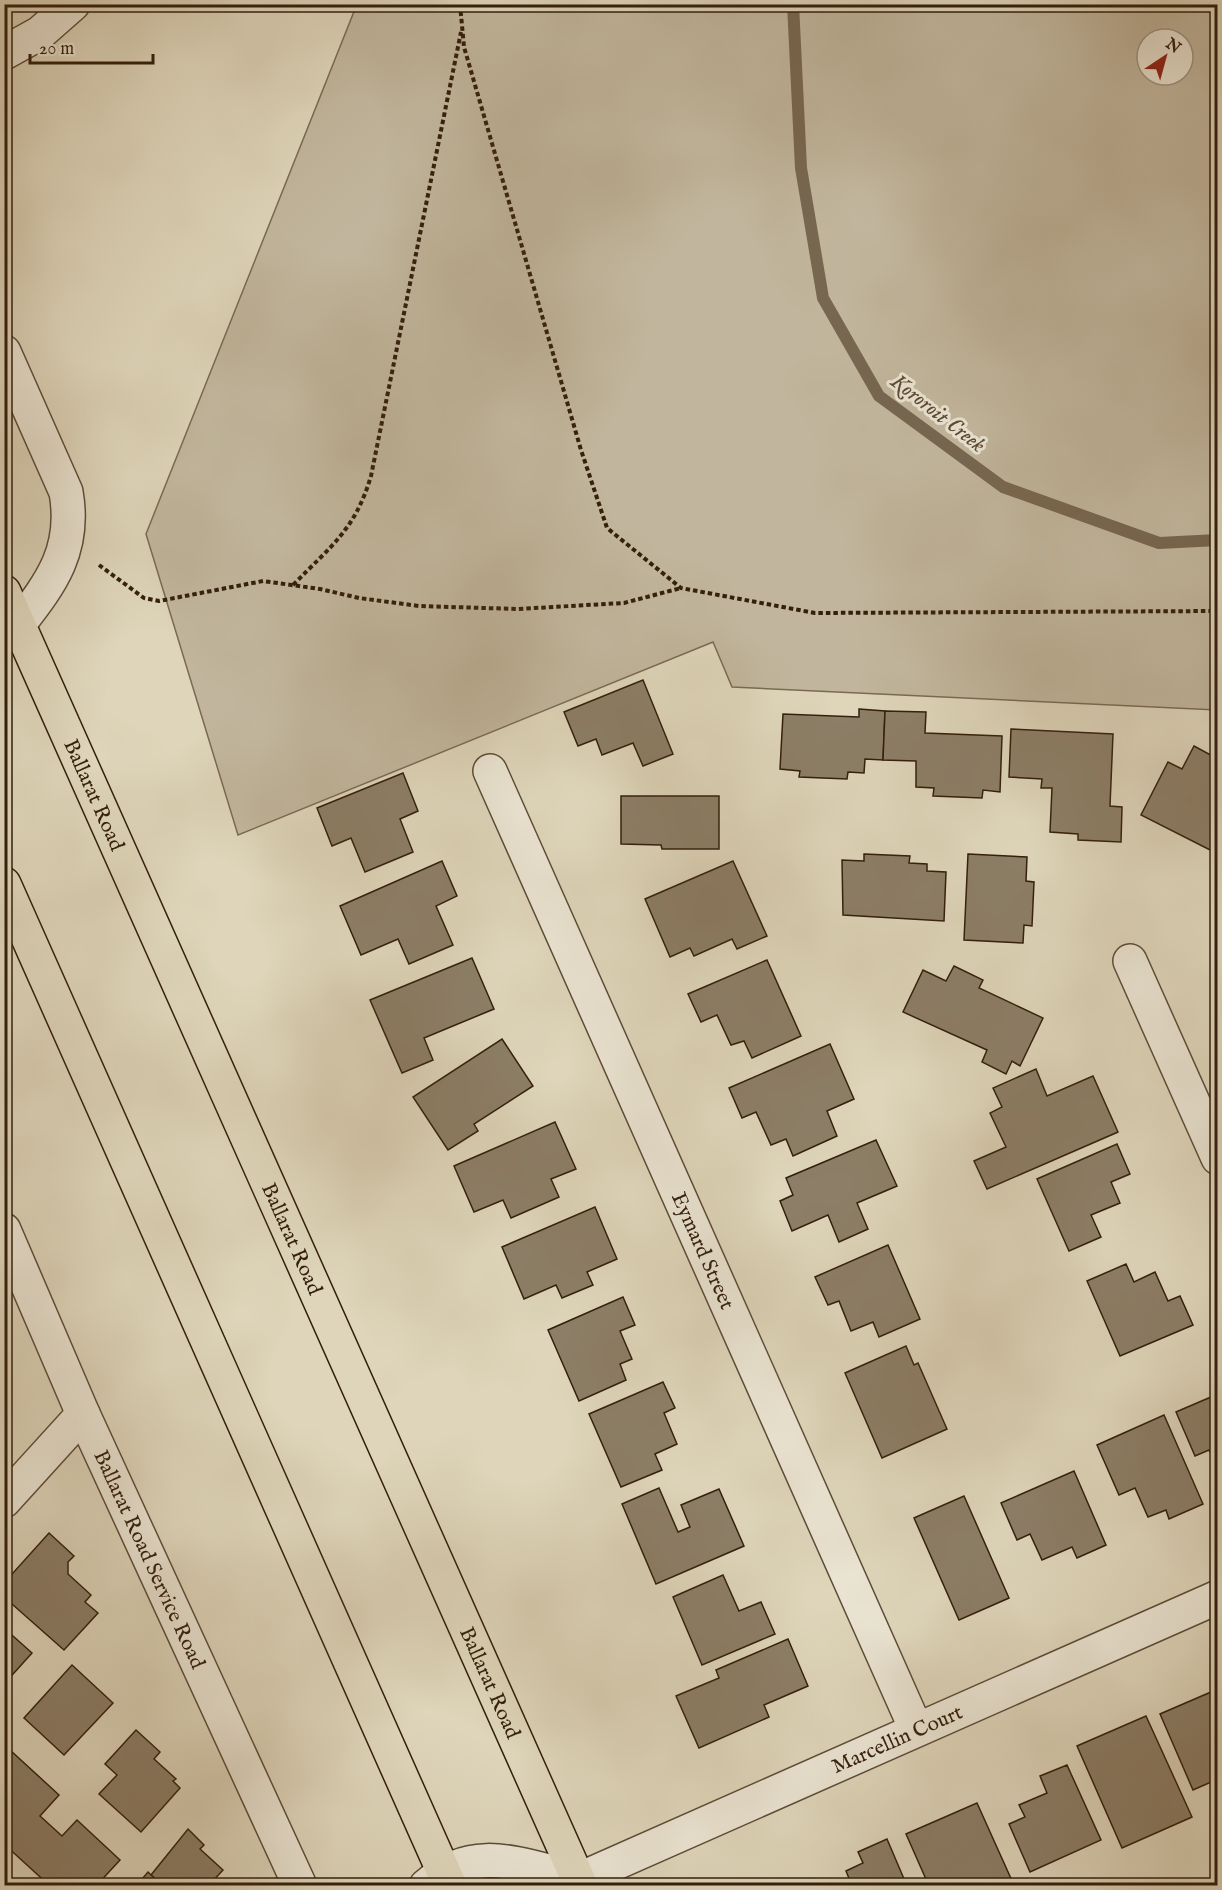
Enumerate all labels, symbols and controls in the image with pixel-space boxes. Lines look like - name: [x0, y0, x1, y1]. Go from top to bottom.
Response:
- scale bar: [30, 27, 153, 65]
- north arrow: [1135, 27, 1195, 87]
- text: N: [1160, 34, 1184, 59]
- text: 20 m: [39, 38, 74, 61]
- water label: Kororoit Creek: [884, 367, 991, 459]
- street label: Ballarat Road: [56, 735, 130, 856]
- street label: Ballarat Road: [254, 1179, 328, 1300]
- street label: Eymard Street: [664, 1188, 740, 1314]
- street label: Ballarat Road Service Road: [86, 1446, 211, 1674]
- street label: Ballarat Road: [452, 1623, 526, 1744]
- street label: Marcellin Court: [828, 1700, 967, 1781]

